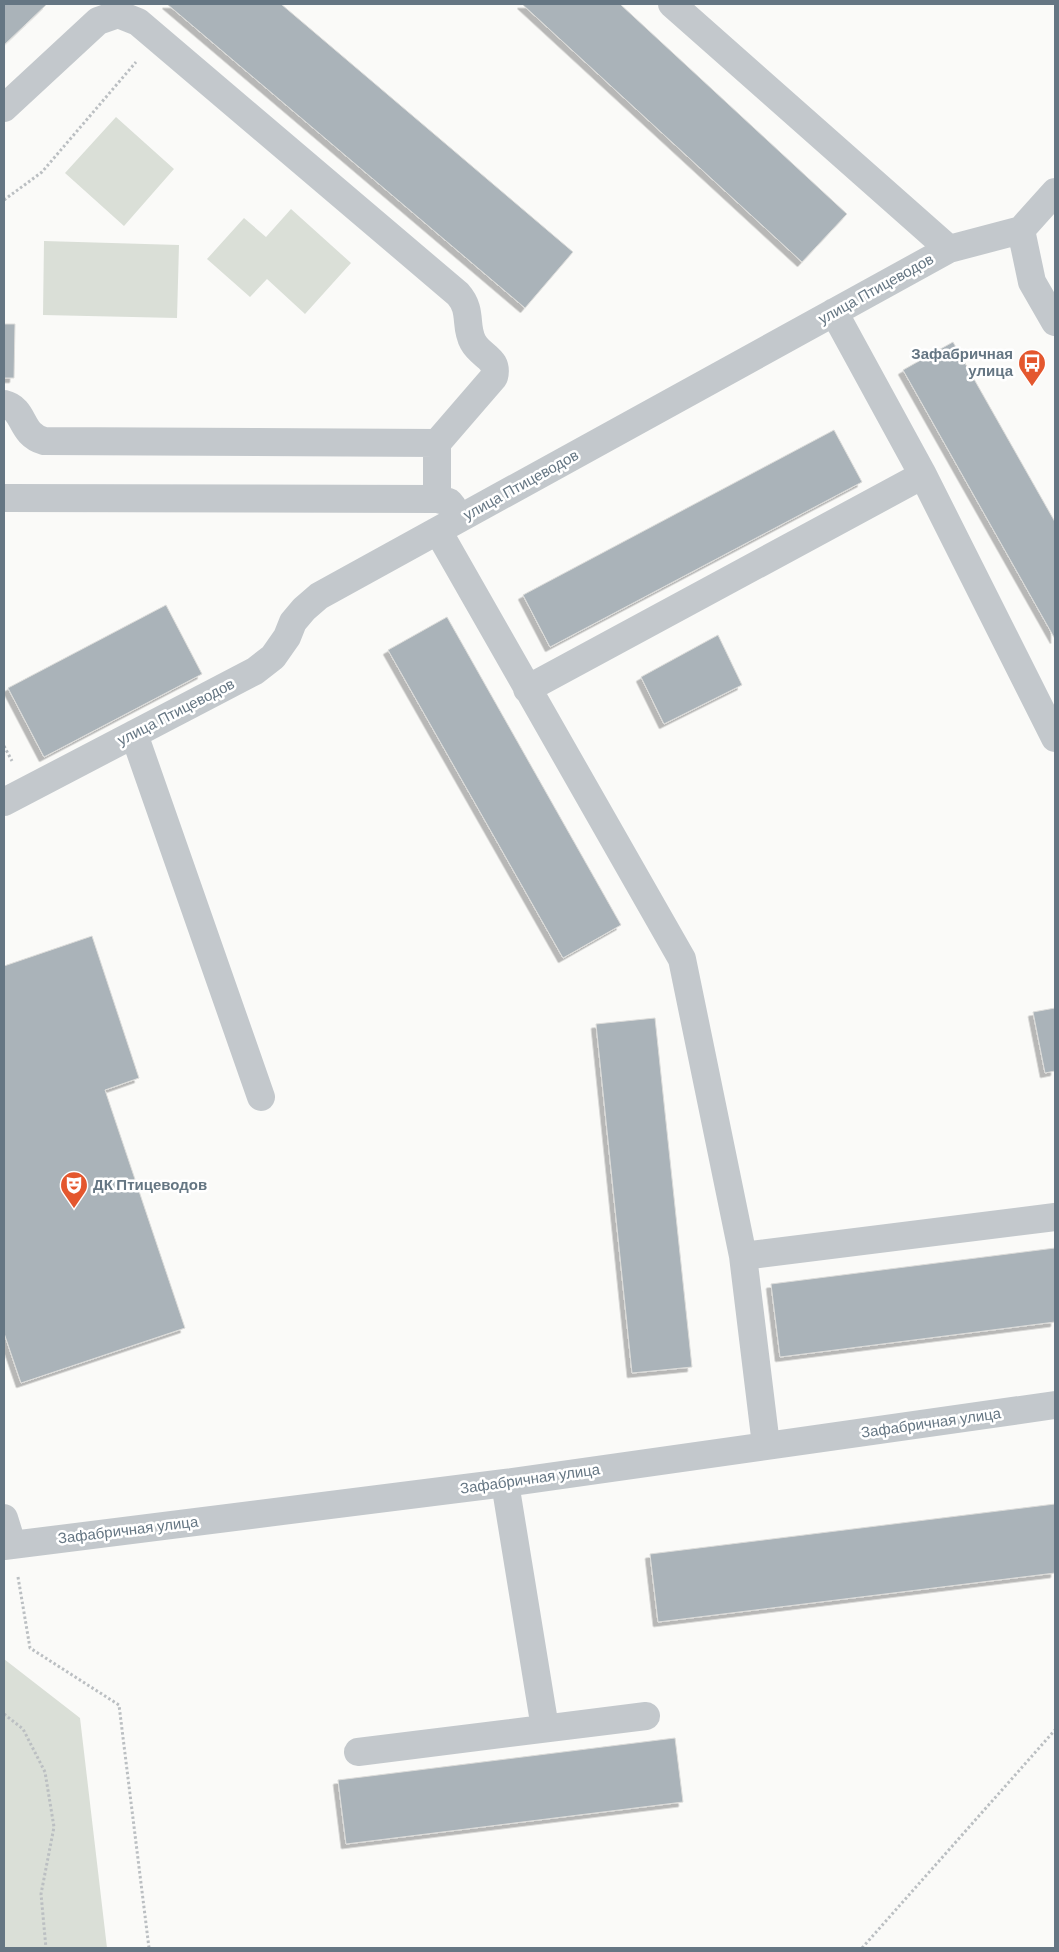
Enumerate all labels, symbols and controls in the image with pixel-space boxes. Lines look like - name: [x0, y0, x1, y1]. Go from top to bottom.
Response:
- street label: улица Птицеводов: [815, 249, 937, 329]
- place label: Зафабричная улица: [911, 344, 1014, 381]
- bus stop icon: Зафабричная улица: [1017, 348, 1047, 387]
- street label: улица Птицеводов: [460, 445, 582, 525]
- street label: улица Птицеводов: [114, 674, 238, 750]
- theatre icon: ДК Птицеводов: [59, 1170, 89, 1209]
- place label: ДК Птицеводов: [93, 1175, 207, 1195]
- street label: Зафабричная улица: [860, 1403, 1003, 1443]
- street label: Зафабричная улица: [459, 1459, 602, 1499]
- street label: Зафабричная улица: [57, 1511, 200, 1549]

